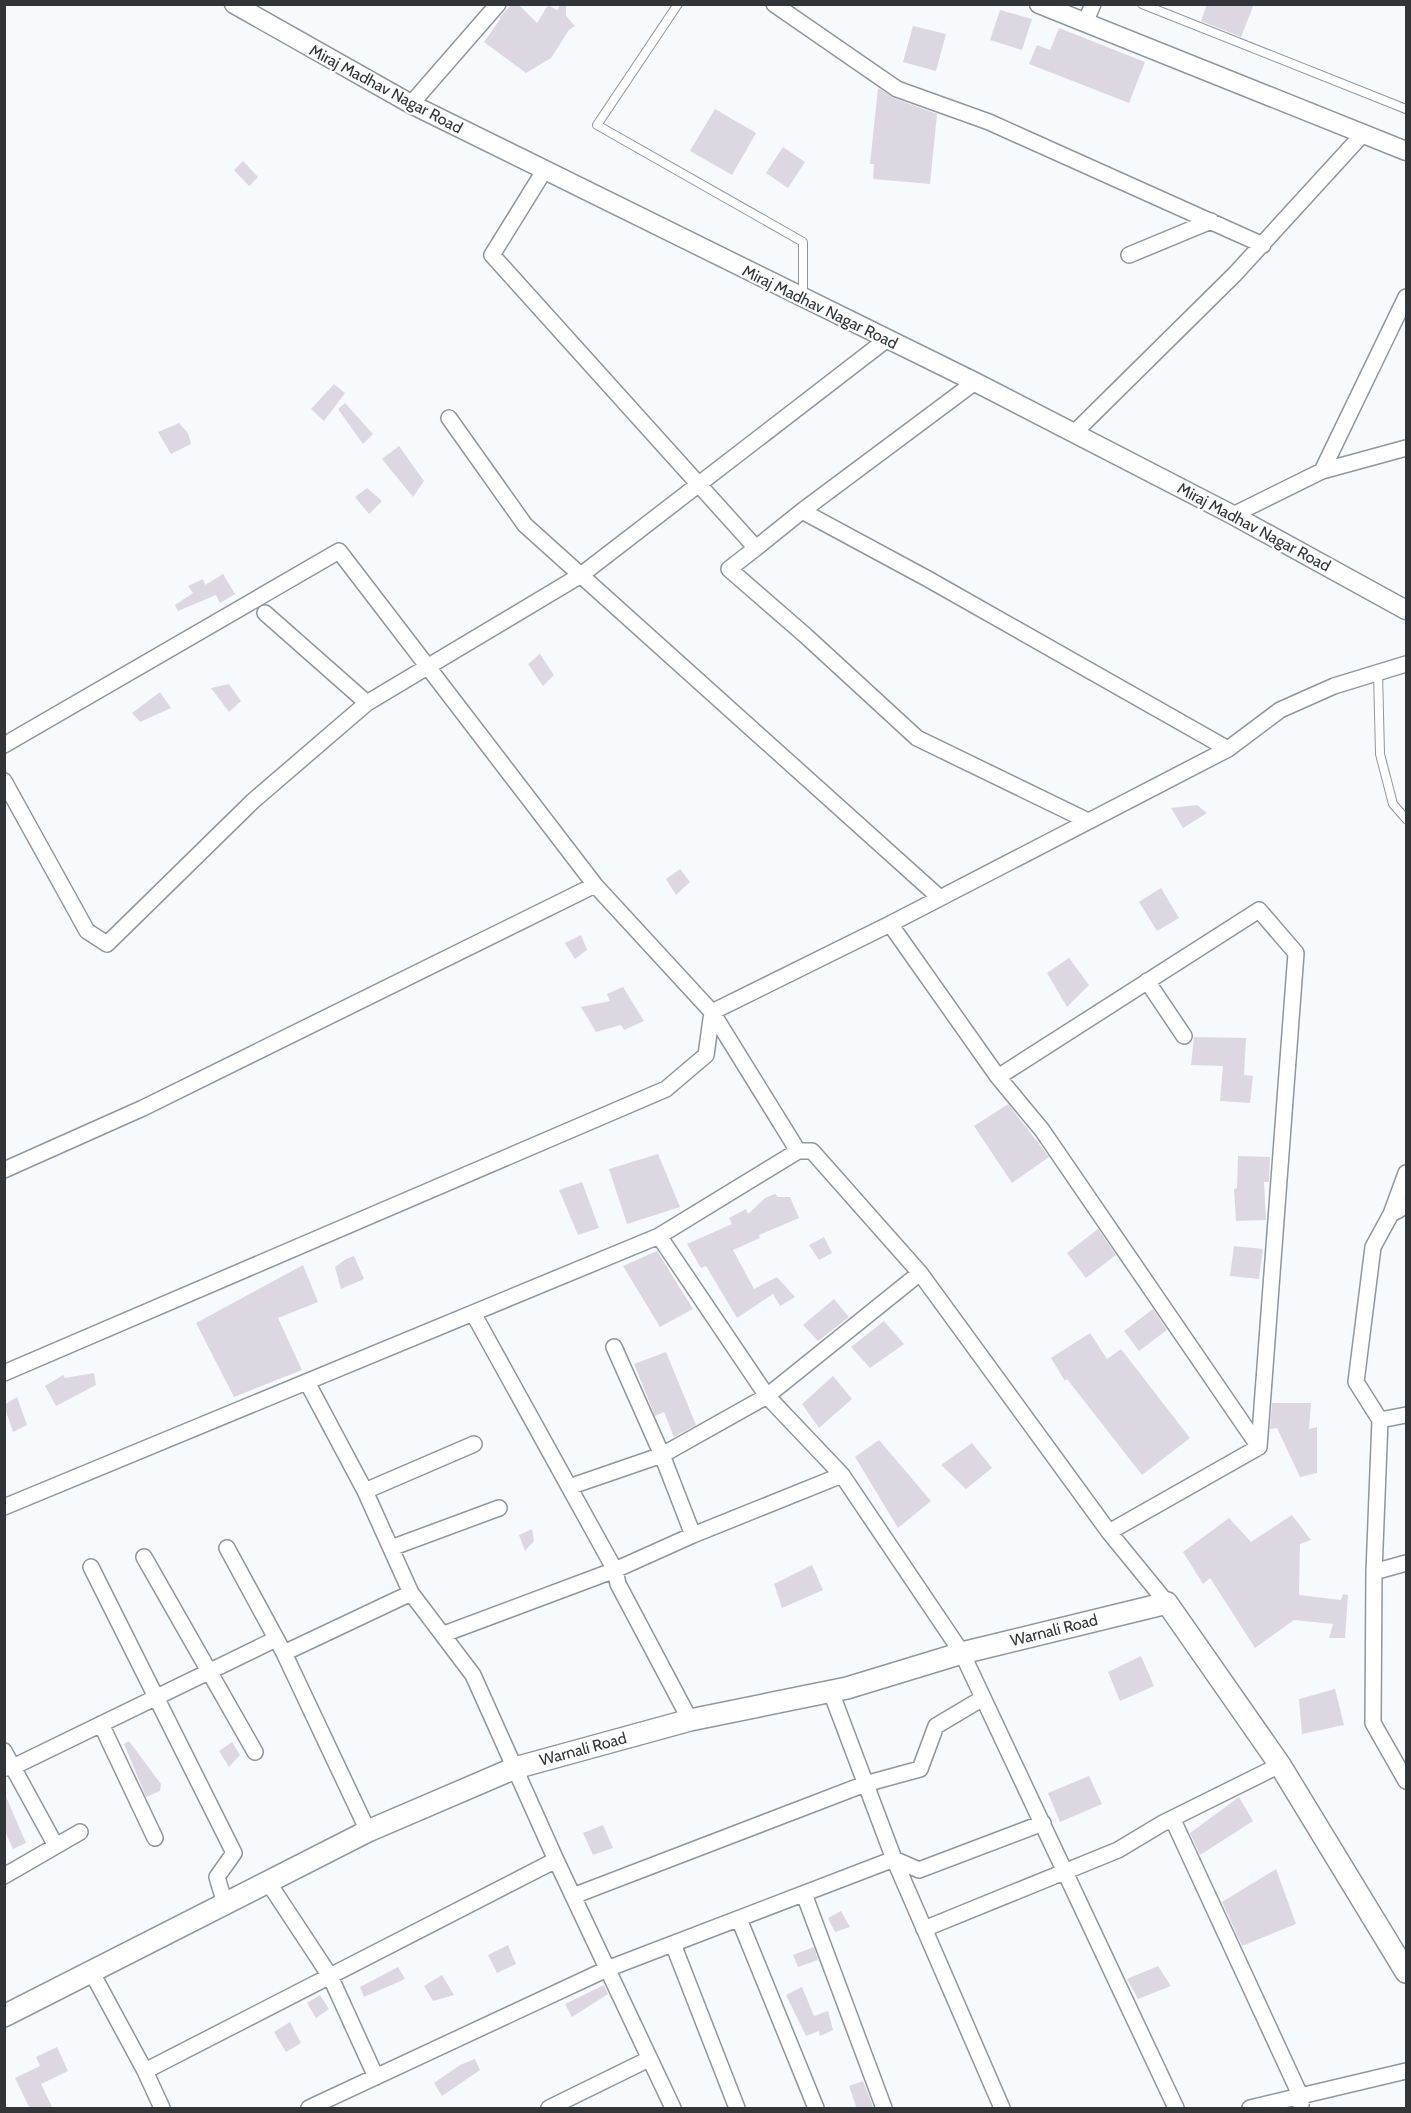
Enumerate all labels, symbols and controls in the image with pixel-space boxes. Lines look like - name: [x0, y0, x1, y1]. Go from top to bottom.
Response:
- street label: Miraj Madhav Nagar Road: [306, 41, 466, 137]
- street label: Miraj Madhav Nagar Road: [739, 261, 901, 353]
- street label: Miraj Madhav Nagar Road: [1174, 479, 1334, 575]
- street label: Warnali Road: [1008, 1610, 1100, 1650]
- street label: Warnali Road: [537, 1728, 629, 1770]

